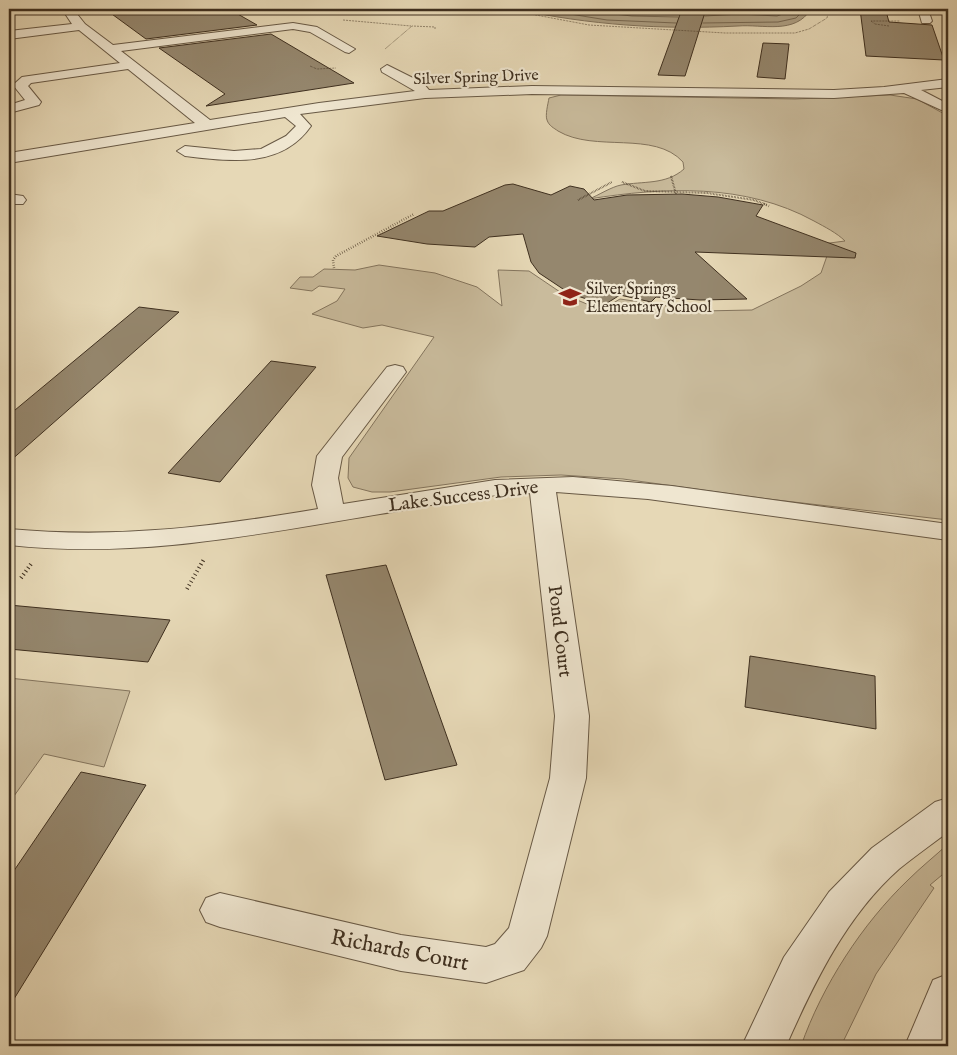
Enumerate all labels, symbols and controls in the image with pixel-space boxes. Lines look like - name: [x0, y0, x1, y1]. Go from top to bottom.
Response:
- street label: Silver Spring Drive: [413, 66, 539, 90]
- place label: Silver Springs Elementary School: [586, 280, 712, 318]
- school or university icon: Silver Springs Elementary School: [557, 284, 583, 310]
- street label: Lake Success Drive: [387, 476, 540, 518]
- street label: Pond Court: [541, 584, 577, 679]
- street label: Richards Court: [328, 924, 471, 978]

